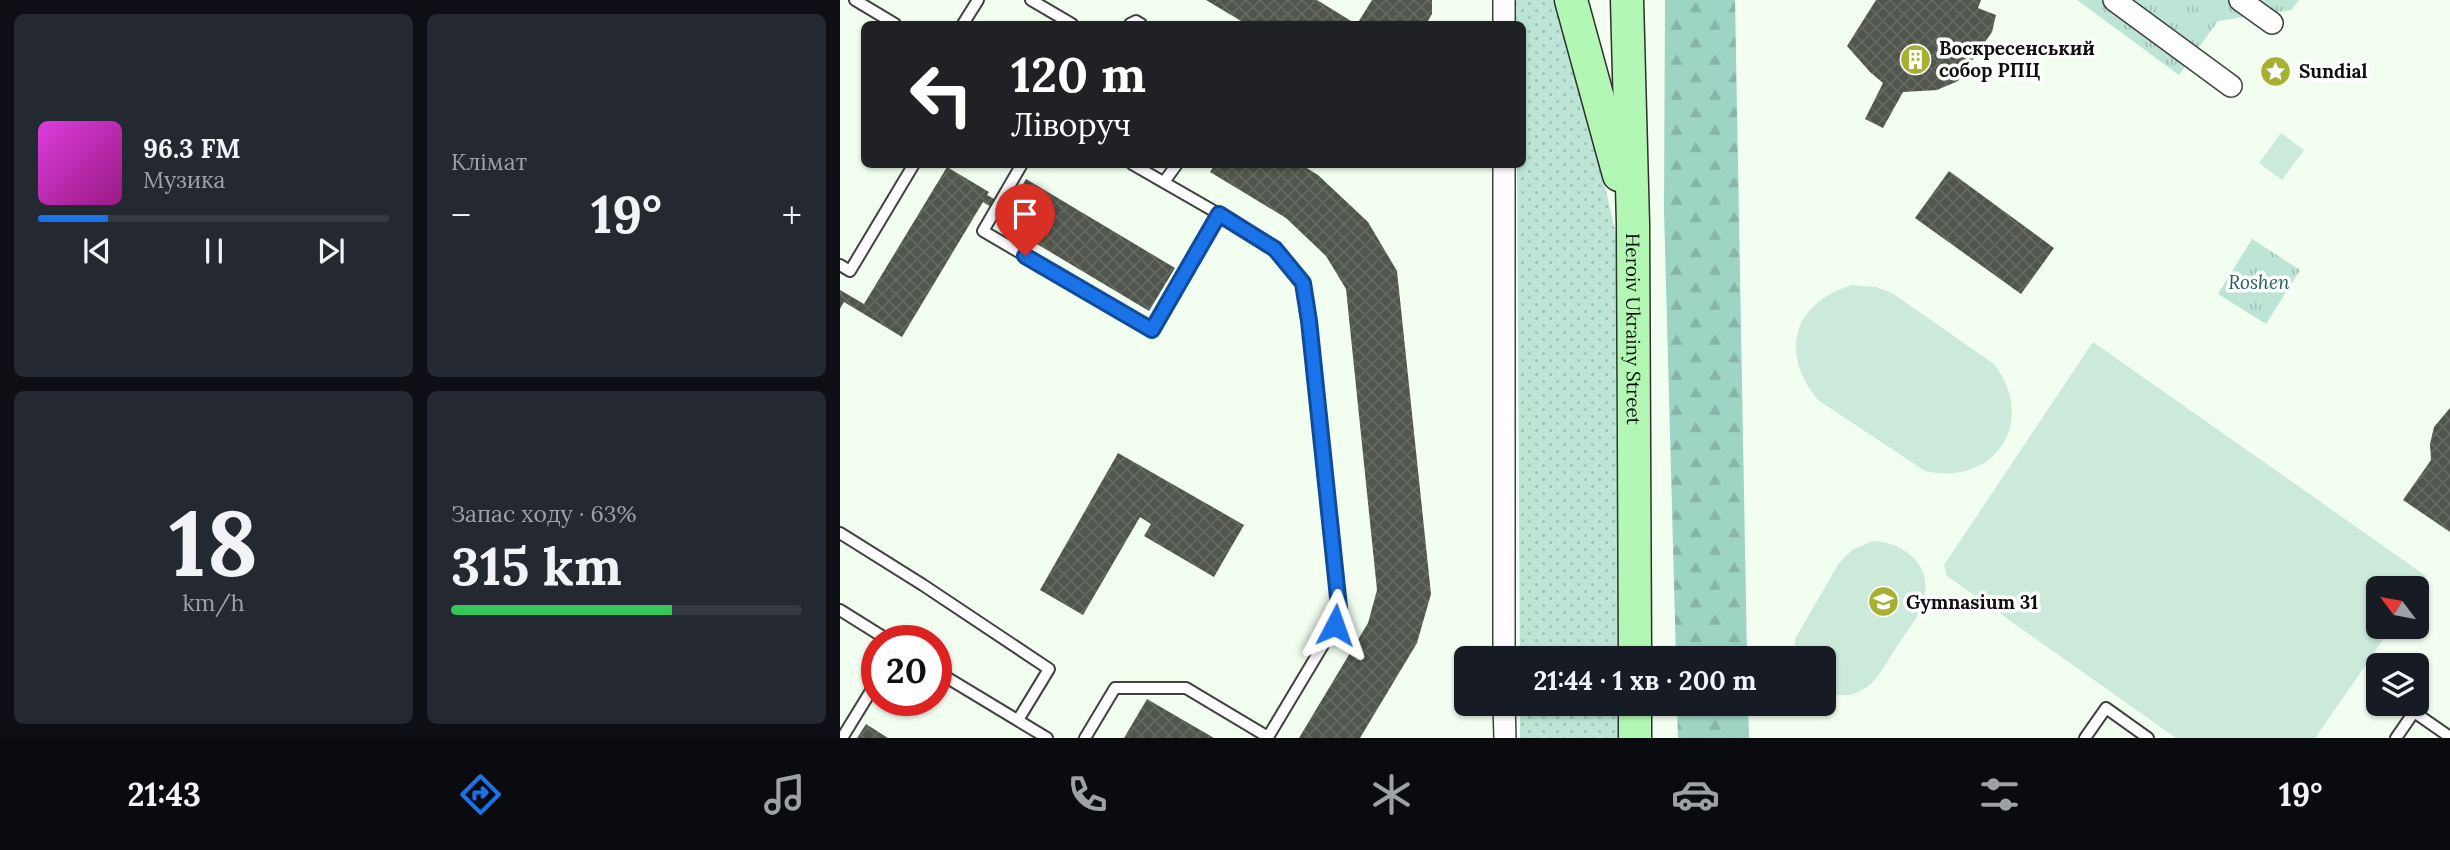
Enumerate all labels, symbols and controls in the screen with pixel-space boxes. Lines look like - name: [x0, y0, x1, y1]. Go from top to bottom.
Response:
- place label: Воскресенський собор РПЦ: [1939, 36, 2095, 82]
- building icon: Воскресенський собор РПЦ: [1899, 42, 1933, 76]
- text: 120 m: [1011, 43, 1146, 105]
- icon: left: [896, 49, 987, 140]
- place icon: Sundial: [2259, 54, 2293, 88]
- place label: Sundial: [2299, 59, 2368, 83]
- text: Ліворуч: [1011, 104, 1131, 145]
- text: 96.3 FM: [143, 132, 241, 165]
- text: Клімат: [451, 147, 527, 176]
- text: Музика: [143, 165, 225, 194]
- text: 19°: [591, 181, 662, 247]
- pin: [995, 184, 1055, 256]
- text: −: [451, 191, 471, 239]
- text: +: [782, 191, 802, 239]
- icon: arrive: [1006, 195, 1044, 233]
- icon: previous: [78, 232, 116, 270]
- icon: pause: [195, 232, 233, 270]
- icon: next: [312, 232, 350, 270]
- street label: Heroiv Ukrainy Street: [1621, 233, 1646, 426]
- park label: Roshen: [2228, 270, 2290, 294]
- text: 18: [169, 484, 258, 601]
- text: Запас ходу · 63%: [451, 499, 637, 528]
- text: 315 km: [451, 533, 622, 599]
- north arrow: [2366, 576, 2429, 639]
- map controls: [2366, 576, 2429, 716]
- school or university icon: Gymnasium 31: [1866, 585, 1900, 619]
- text: km/h: [182, 588, 245, 617]
- position arrow: [1298, 588, 1372, 662]
- place label: Gymnasium 31: [1906, 590, 2038, 614]
- speed limit sign: 20: [861, 625, 952, 716]
- button: layers: [2366, 653, 2429, 716]
- text: 21:44 · 1 хв · 200 m: [1533, 664, 1757, 697]
- icon: directions: [456, 770, 505, 819]
- icon: music: [760, 770, 809, 819]
- icon: phone: [1063, 770, 1112, 819]
- icon: climate: [1367, 770, 1416, 819]
- icon: car: [1671, 770, 1720, 819]
- icon: filters: [1975, 770, 2024, 819]
- text: 21:43: [127, 774, 201, 815]
- text: 19°: [2279, 774, 2322, 815]

